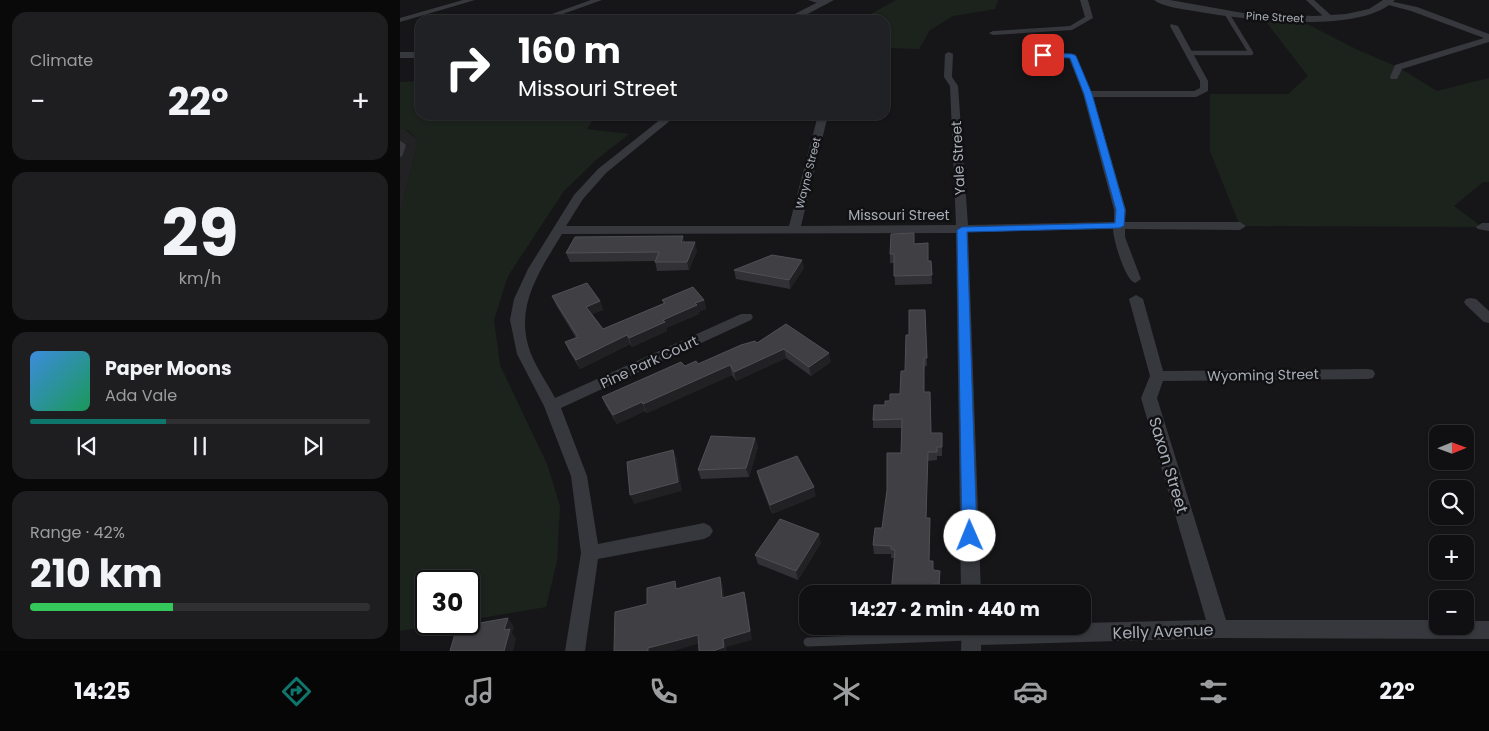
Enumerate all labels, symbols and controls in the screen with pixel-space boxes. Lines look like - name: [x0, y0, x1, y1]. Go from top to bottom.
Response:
- street label: Pine Street: [1246, 7, 1304, 27]
- text: 160 m: [518, 26, 621, 75]
- pin: [1022, 34, 1064, 76]
- icon: right: [435, 35, 500, 100]
- icon: arrive: [1029, 41, 1057, 69]
- text: Climate: [30, 49, 93, 72]
- text: Missouri Street: [518, 73, 677, 104]
- text: 22°: [168, 75, 229, 128]
- text: −: [30, 82, 45, 121]
- text: +: [351, 82, 370, 121]
- street label: Yale Street: [946, 120, 970, 196]
- street label: Wayne Street: [791, 135, 825, 211]
- text: 29: [161, 188, 239, 279]
- street label: Missouri Street: [848, 205, 950, 225]
- text: km/h: [179, 267, 221, 290]
- street label: Pine Park Court: [597, 331, 701, 393]
- text: Paper Moons: [105, 355, 232, 382]
- street label: Wyoming Street: [1207, 364, 1319, 386]
- text: Ada Vale: [105, 384, 177, 407]
- street label: Saxon Street: [1143, 414, 1194, 516]
- north arrow: [1429, 425, 1474, 470]
- map controls: [1429, 425, 1474, 635]
- icon: previous: [73, 432, 101, 460]
- icon: pause: [186, 432, 214, 460]
- icon: next: [299, 432, 327, 460]
- button: search: [1429, 480, 1474, 525]
- position arrow: [943, 509, 995, 561]
- text: Range · 42%: [30, 521, 125, 544]
- button: +: [1429, 535, 1474, 580]
- text: 210 km: [30, 547, 163, 600]
- speed limit sign: 30: [415, 570, 480, 635]
- button: −: [1429, 590, 1474, 635]
- text: 14:27 · 2 min · 440 m: [850, 596, 1040, 623]
- street label: Kelly Avenue: [1112, 618, 1214, 645]
- icon: directions: [279, 674, 314, 709]
- icon: music: [462, 674, 497, 709]
- icon: phone: [646, 674, 681, 709]
- icon: climate: [829, 674, 864, 709]
- icon: car: [1013, 674, 1048, 709]
- icon: filters: [1196, 674, 1231, 709]
- text: 14:25: [74, 676, 130, 707]
- text: 22°: [1379, 676, 1415, 707]

